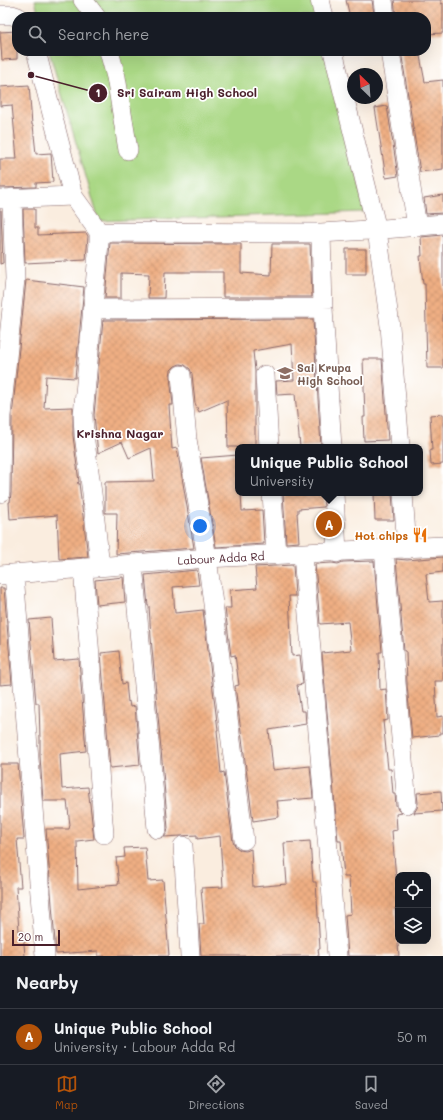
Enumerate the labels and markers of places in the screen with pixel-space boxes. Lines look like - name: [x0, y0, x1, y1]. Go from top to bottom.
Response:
- callout: Sri Sairam High School: [88, 81, 265, 105]
- place label: Sai Krupa High School: [297, 360, 363, 388]
- school or university icon: Sai Krupa High School: [276, 364, 294, 382]
- pin: A: [316, 509, 342, 539]
- restaurant icon: Hot chips: [411, 526, 429, 544]
- place label: Hot chips: [354, 528, 408, 543]

